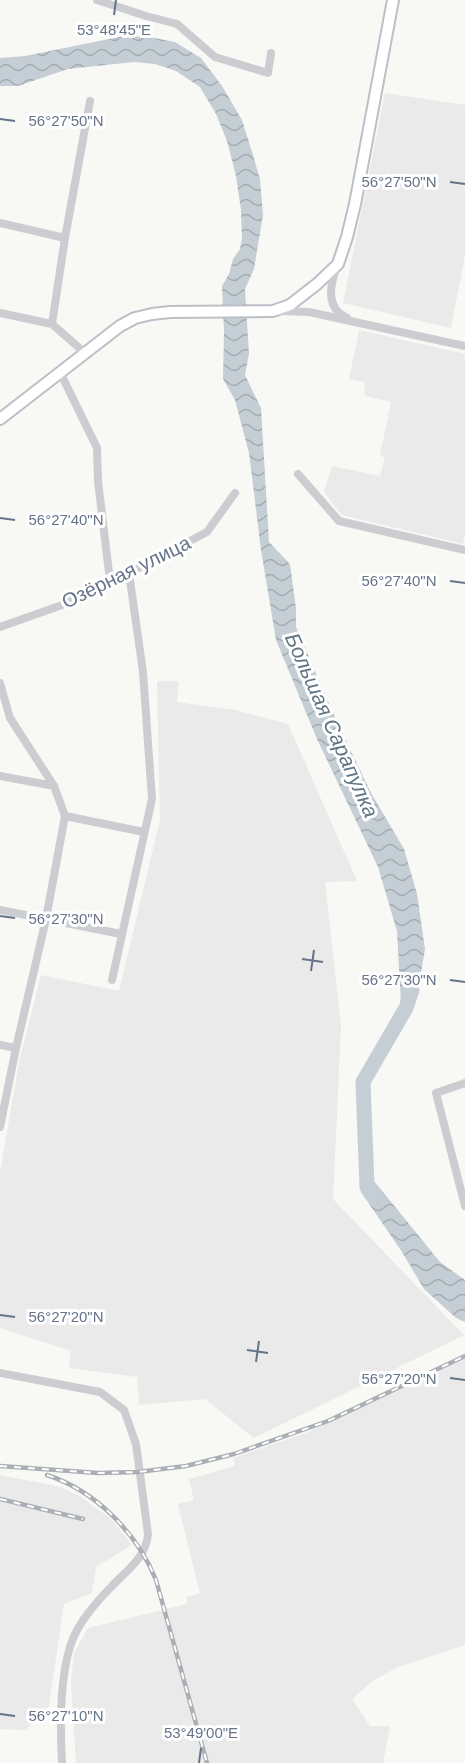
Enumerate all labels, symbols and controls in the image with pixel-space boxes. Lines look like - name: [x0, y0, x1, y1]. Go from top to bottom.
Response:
- text: 53°48'45"E: [77, 21, 151, 38]
- text: 56°27'50"N: [28, 112, 104, 129]
- text: 56°27'50"N: [361, 173, 437, 190]
- text: 56°27'40"N: [28, 511, 104, 528]
- street label: Озёрная улица: [58, 531, 195, 613]
- text: 56°27'40"N: [361, 572, 437, 589]
- water label: Большая Сарапулка: [281, 629, 383, 821]
- text: 56°27'30"N: [28, 910, 104, 927]
- text: 56°27'30"N: [361, 971, 437, 988]
- text: 56°27'20"N: [28, 1308, 104, 1325]
- text: 56°27'20"N: [361, 1370, 437, 1387]
- text: 56°27'10"N: [28, 1707, 104, 1724]
- text: 53°49'00"E: [164, 1724, 238, 1741]

